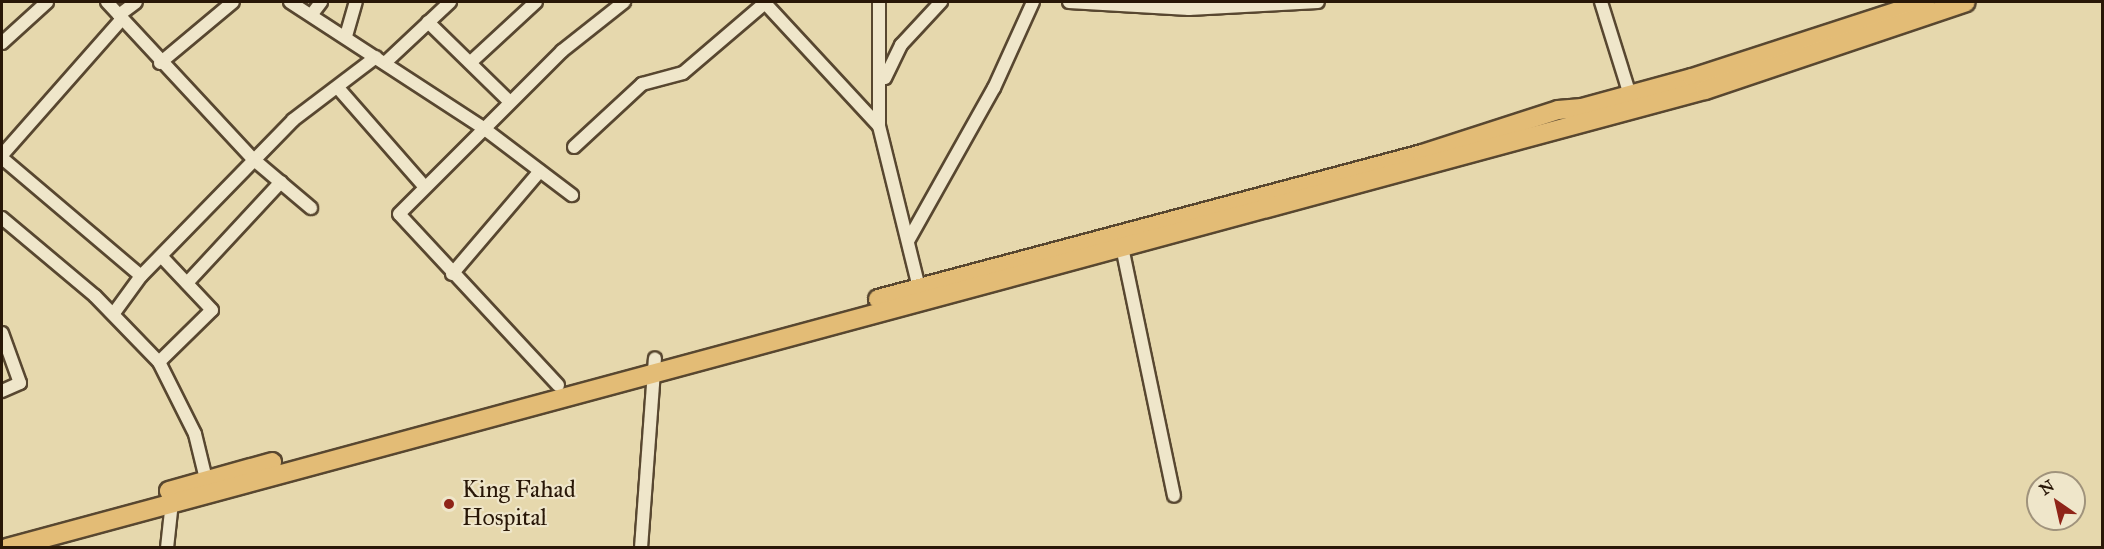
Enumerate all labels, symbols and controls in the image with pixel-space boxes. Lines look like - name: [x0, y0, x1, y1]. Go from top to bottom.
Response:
- north arrow: [2026, 471, 2086, 531]
- place label: King Fahad Hospital: [462, 476, 576, 532]
- text: N: [2036, 476, 2058, 499]
- marker: King Fahad Hospital: [440, 495, 458, 513]

